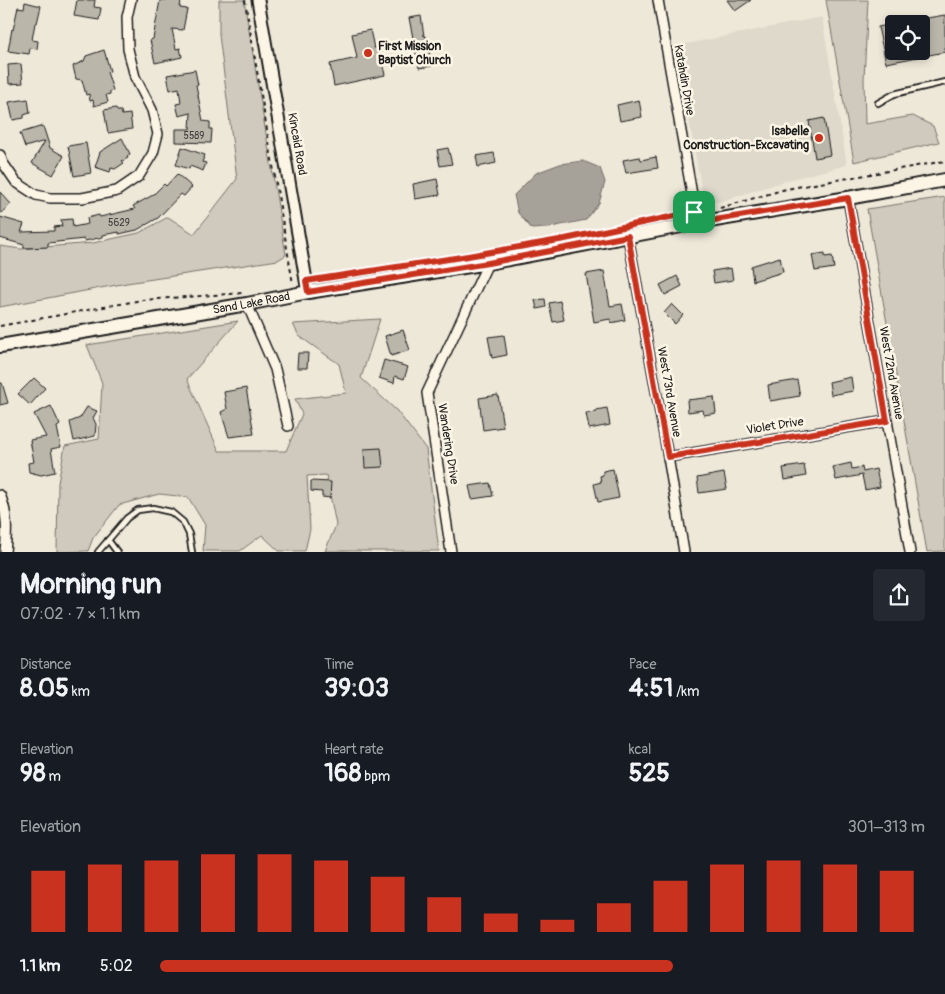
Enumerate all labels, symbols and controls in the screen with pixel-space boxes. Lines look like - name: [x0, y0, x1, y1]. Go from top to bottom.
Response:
- map controls: [885, 15, 930, 60]
- button: locate: [885, 15, 930, 60]
- place label: First Mission Baptist Church: [378, 39, 451, 68]
- street label: Katahdin Drive: [670, 44, 698, 117]
- marker: First Mission Baptist Church: [362, 47, 374, 59]
- street label: Kincaid Road: [284, 112, 310, 177]
- place label: Isabelle Construction-Excavating: [683, 124, 810, 153]
- house number: 5589: [183, 130, 205, 142]
- marker: Isabelle Construction-Excavating: [813, 132, 825, 144]
- pin: [673, 191, 715, 233]
- icon: arrive: [680, 198, 708, 226]
- house number: 5629: [108, 217, 130, 229]
- street label: Sand Lake Road: [212, 288, 291, 317]
- street label: West 72nd Avenue: [875, 325, 907, 421]
- street label: West 73rd Avenue: [654, 346, 684, 438]
- street label: Wandering Drive: [434, 403, 462, 486]
- street label: Violet Drive: [745, 414, 805, 438]
- text: Morning run: [20, 567, 162, 602]
- button: share: [873, 569, 925, 621]
- text: 07:02 · 7 × 1.1 km: [20, 604, 140, 624]
- text: Distance: [20, 656, 71, 673]
- text: Time: [324, 656, 354, 673]
- text: Pace: [629, 656, 656, 673]
- text: 8.05: [20, 673, 69, 704]
- text: 39:03: [324, 673, 389, 704]
- text: 4:51: [629, 673, 673, 704]
- text: km: [69, 683, 90, 700]
- text: /km: [673, 683, 700, 700]
- text: Elevation: [20, 741, 73, 758]
- text: Heart rate: [324, 741, 383, 758]
- text: kcal: [629, 741, 651, 758]
- text: 98: [20, 758, 45, 789]
- text: 168: [324, 758, 361, 789]
- text: 525: [629, 758, 670, 789]
- text: m: [45, 768, 61, 785]
- text: bpm: [361, 768, 390, 785]
- text: Elevation: [20, 817, 81, 837]
- text: 301–313 m: [848, 817, 925, 837]
- text: 1.1 km: [20, 956, 60, 976]
- text: 5:02: [100, 956, 133, 976]

